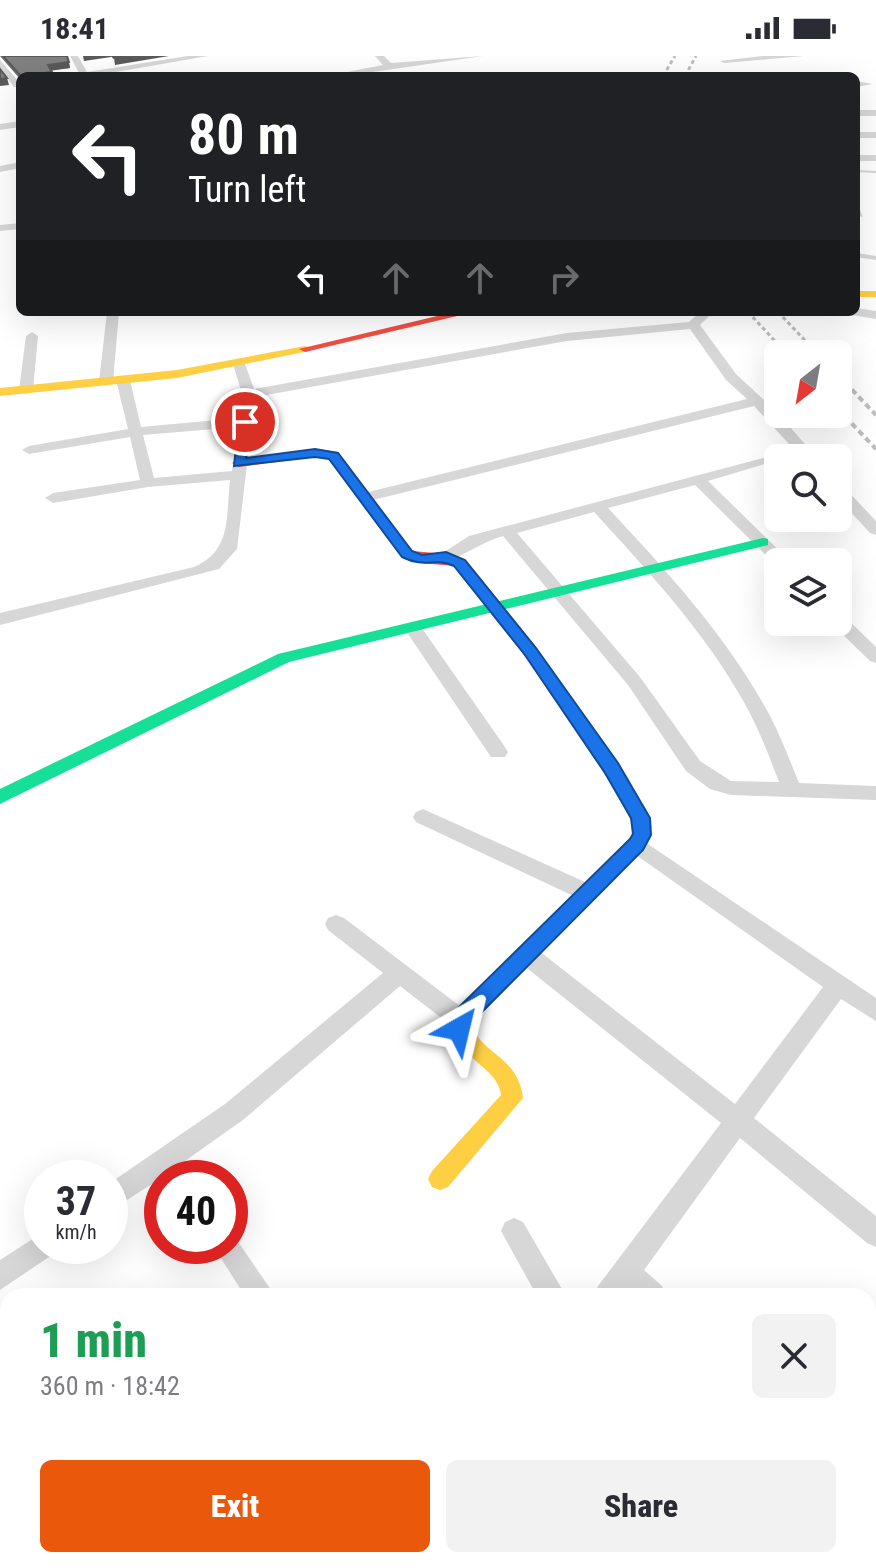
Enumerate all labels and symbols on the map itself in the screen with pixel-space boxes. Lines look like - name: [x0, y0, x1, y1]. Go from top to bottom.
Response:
- north arrow: [764, 340, 852, 428]
- pin: [211, 388, 279, 456]
- position arrow: [417, 987, 501, 1071]
- speed limit sign: 40: [144, 1160, 248, 1264]

